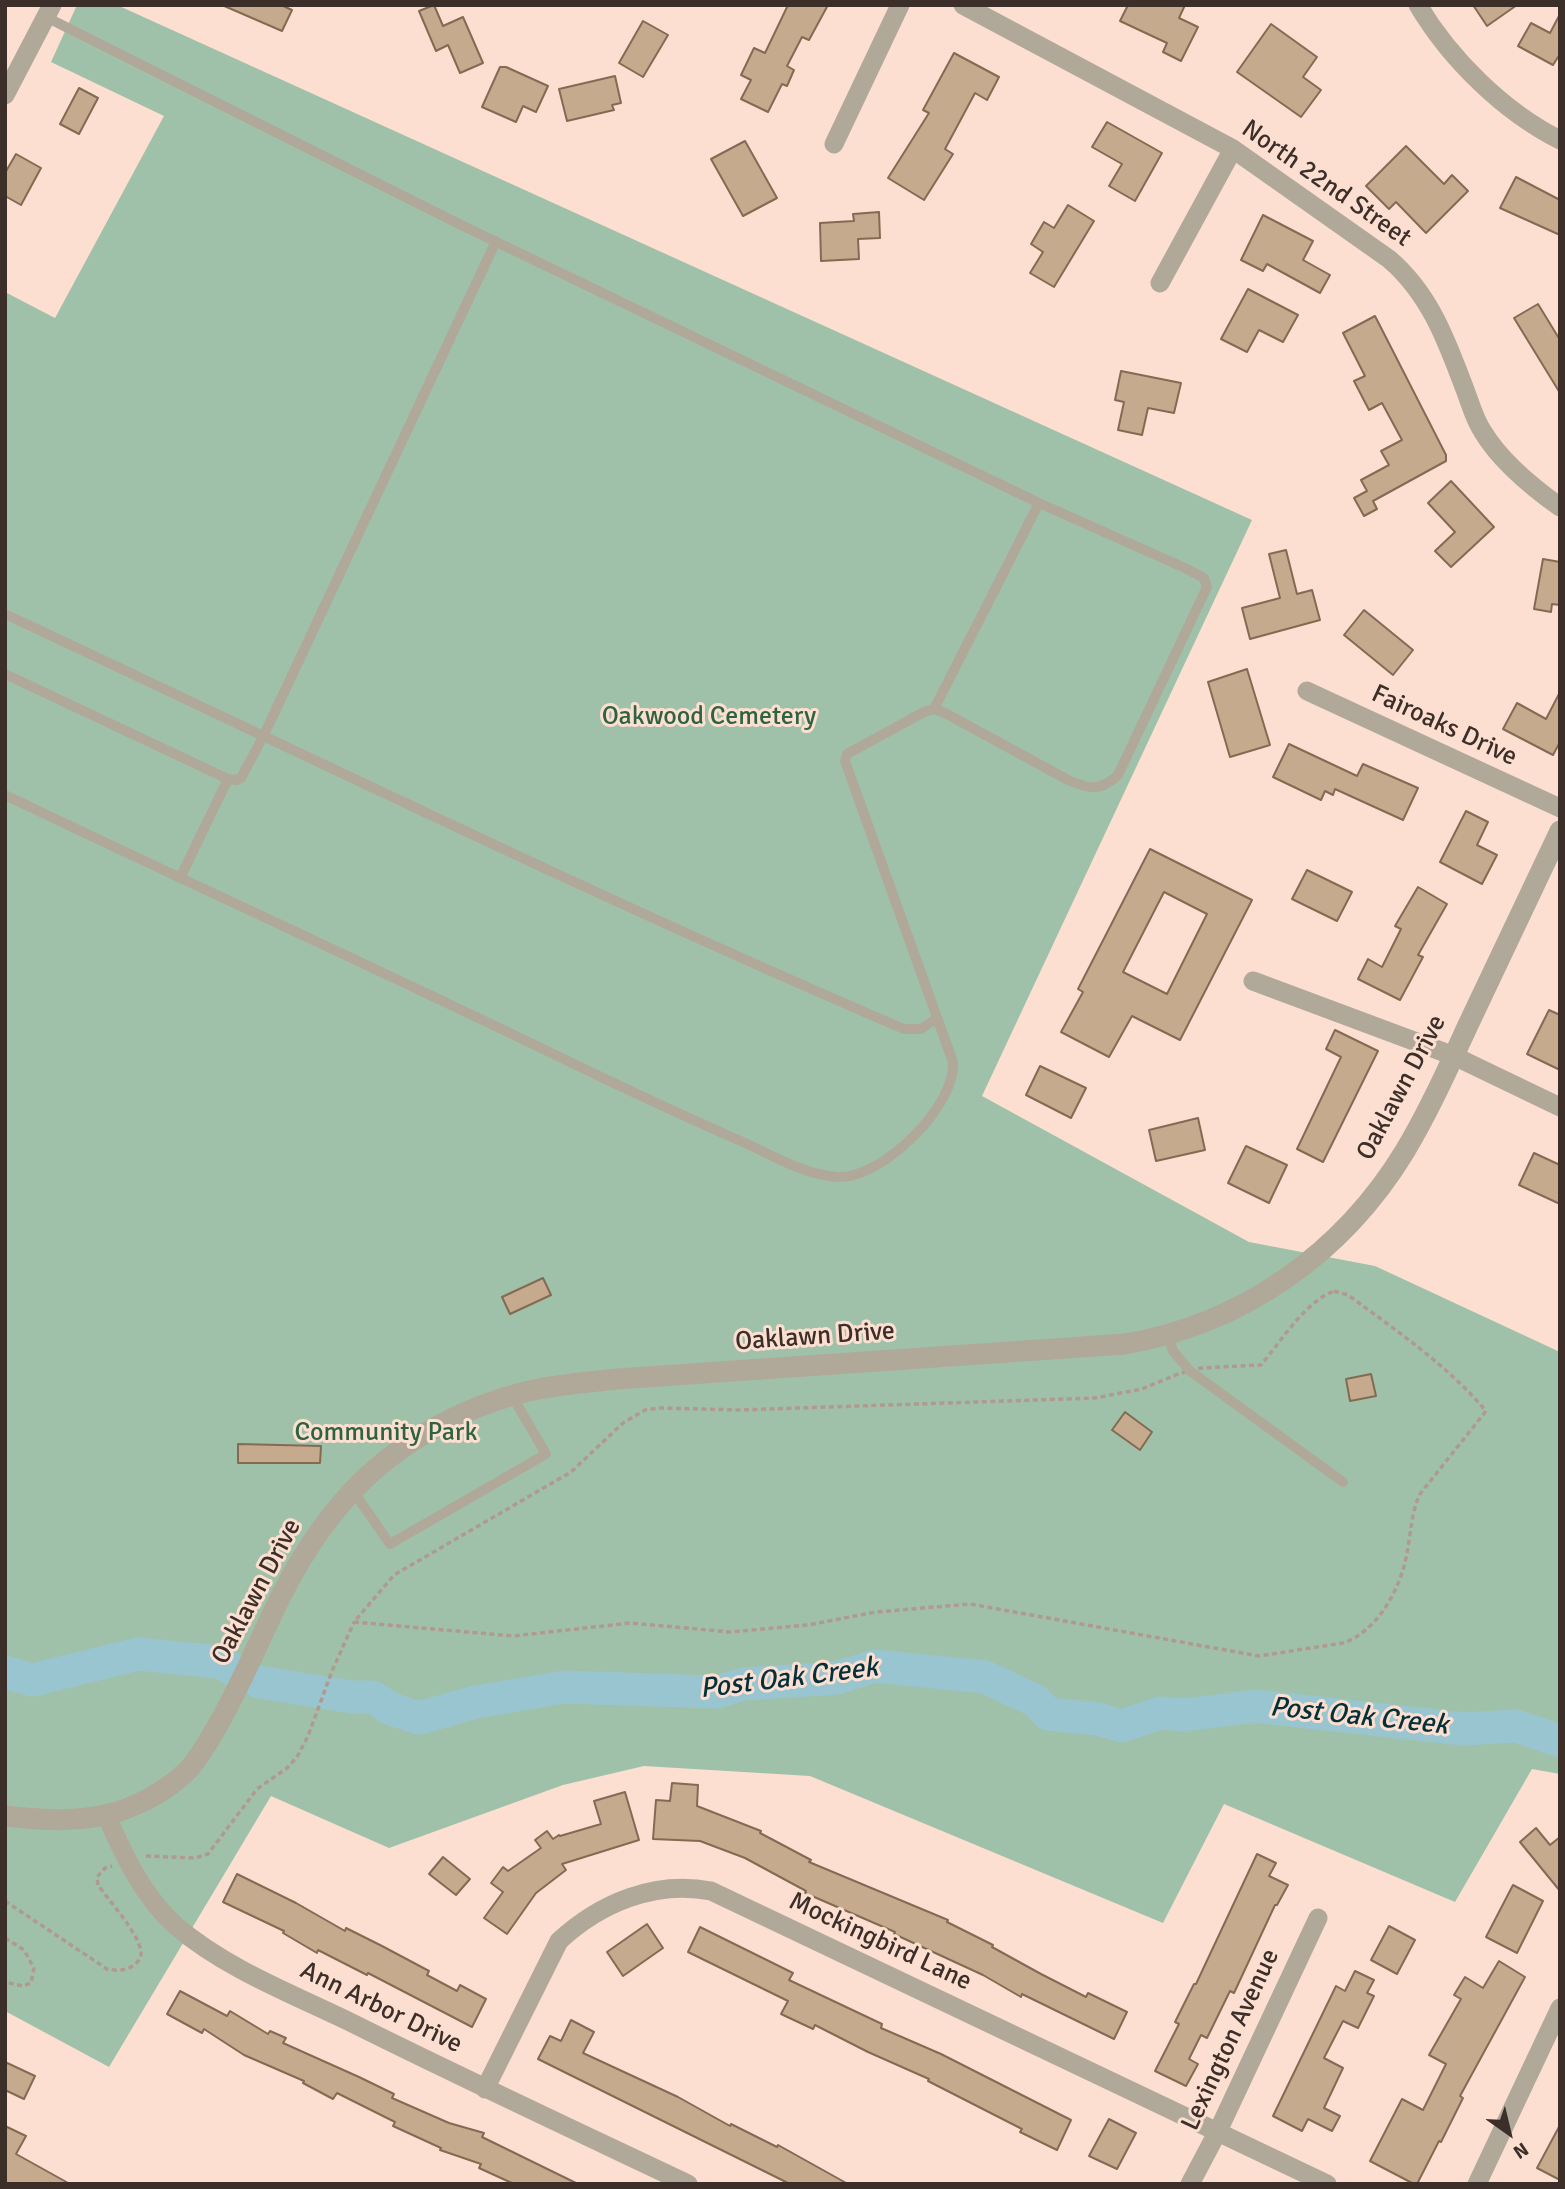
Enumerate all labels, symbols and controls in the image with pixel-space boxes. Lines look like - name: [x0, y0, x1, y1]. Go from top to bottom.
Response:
- street label: North 22nd Street: [1235, 114, 1417, 254]
- street label: Fairoaks Drive: [1366, 679, 1522, 773]
- park label: Oakwood Cemetery: [602, 701, 816, 733]
- street label: Oaklawn Drive: [1351, 1010, 1453, 1166]
- street label: Oaklawn Drive: [734, 1316, 896, 1358]
- park label: Community Park: [295, 1417, 477, 1449]
- street label: Oaklawn Drive: [206, 1514, 308, 1670]
- water label: Post Oak Creek: [698, 1651, 880, 1707]
- water label: Post Oak Creek: [1268, 1691, 1450, 1743]
- street label: Mockingbird Lane: [784, 1886, 976, 1998]
- street label: Lexington Avenue: [1175, 1944, 1287, 2136]
- street label: Ann Arbor Drive: [295, 1955, 467, 2061]
- north arrow: [1474, 2098, 1544, 2168]
- text: N: [1509, 2137, 1533, 2164]

